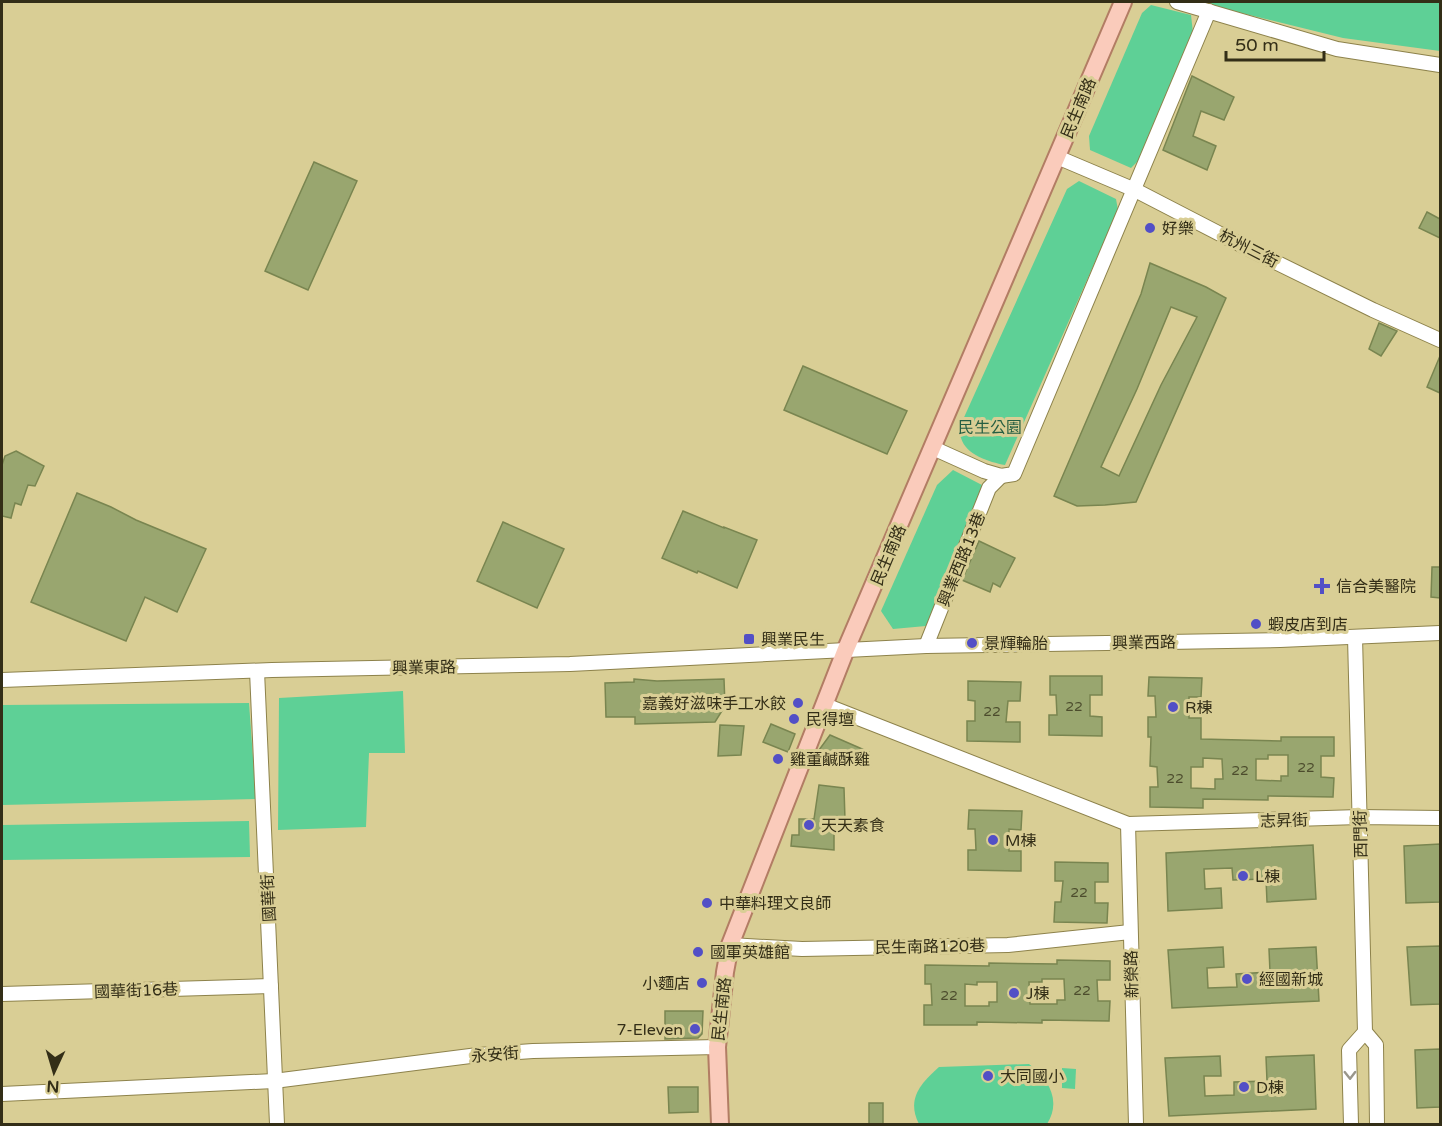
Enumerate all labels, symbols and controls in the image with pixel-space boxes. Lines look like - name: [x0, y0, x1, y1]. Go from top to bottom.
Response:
- scale bar: [1226, 24, 1324, 62]
- text: 50 m: [1235, 34, 1279, 56]
- street label: 民生南路: [1057, 75, 1101, 142]
- place label: 好樂: [1162, 219, 1194, 239]
- marker: 好樂: [1143, 221, 1157, 235]
- street label: 杭州三街: [1215, 225, 1282, 272]
- park label: 民生公園: [958, 418, 1022, 438]
- street label: 興業西路13巷: [934, 509, 990, 610]
- street label: 民生南路: [867, 522, 911, 589]
- marker: 信合美醫院: [1313, 577, 1331, 595]
- place label: 信合美醫院: [1336, 577, 1416, 597]
- place label: 蝦皮店到店: [1268, 615, 1348, 635]
- marker: 蝦皮店到店: [1249, 617, 1263, 631]
- place label: 興業民生: [761, 630, 825, 650]
- marker: 興業民生: [742, 632, 756, 646]
- street label: 興業西路: [1112, 632, 1176, 654]
- place label: 景輝輪胎: [984, 634, 1048, 654]
- marker: 景輝輪胎: [965, 636, 979, 650]
- street label: 興業東路: [392, 657, 456, 679]
- place label: 嘉義好滋味手工水餃: [642, 694, 786, 714]
- marker: 嘉義好滋味手工水餃: [791, 696, 805, 710]
- house number: 22: [1065, 698, 1083, 715]
- place label: R棟: [1185, 698, 1212, 718]
- marker: R棟: [1166, 700, 1180, 714]
- house number: 22: [983, 703, 1001, 720]
- place label: 民得壇: [806, 710, 854, 730]
- marker: 民得壇: [787, 712, 801, 726]
- place label: 雞董鹹酥雞: [790, 750, 870, 770]
- marker: 雞董鹹酥雞: [771, 752, 785, 766]
- house number: 22: [1297, 759, 1315, 776]
- house number: 22: [1231, 762, 1249, 779]
- house number: 22: [1166, 770, 1184, 787]
- street label: 志昇街: [1260, 810, 1308, 832]
- street label: 西門街: [1351, 810, 1371, 858]
- place label: 天天素食: [821, 816, 885, 836]
- marker: 天天素食: [802, 818, 816, 832]
- place label: M棟: [1005, 831, 1036, 851]
- marker: M棟: [986, 833, 1000, 847]
- place label: L棟: [1255, 867, 1280, 887]
- marker: L棟: [1236, 869, 1250, 883]
- street label: 國華街: [258, 873, 280, 922]
- house number: 22: [1070, 884, 1088, 901]
- place label: 中華料理文良師: [719, 894, 831, 914]
- marker: 中華料理文良師: [700, 896, 714, 910]
- street label: 民生南路120巷: [875, 936, 985, 958]
- place label: 國軍英雄館: [710, 943, 790, 963]
- marker: 國軍英雄館: [691, 945, 705, 959]
- street label: 新榮路: [1122, 950, 1142, 998]
- place label: 經國新城: [1259, 970, 1323, 990]
- marker: 經國新城: [1240, 972, 1254, 986]
- place label: 小麵店: [642, 974, 690, 994]
- marker: 小麵店: [695, 976, 709, 990]
- street label: 民生南路: [709, 976, 735, 1042]
- street label: 國華街16巷: [94, 980, 178, 1002]
- house number: 22: [1073, 982, 1091, 999]
- place label: J棟: [1026, 984, 1049, 1004]
- marker: J棟: [1007, 986, 1021, 1000]
- house number: 22: [940, 987, 958, 1004]
- place label: 7-Eleven: [616, 1020, 683, 1040]
- marker: 7-Eleven: [688, 1022, 702, 1036]
- north arrow: [24, 1042, 84, 1102]
- street label: 永安街: [470, 1043, 520, 1067]
- place label: 大同國小: [1000, 1067, 1064, 1087]
- marker: 大同國小: [981, 1069, 995, 1083]
- one-way arrow: [1343, 1070, 1356, 1079]
- text: N: [46, 1076, 60, 1096]
- place label: D棟: [1256, 1078, 1284, 1098]
- marker: D棟: [1237, 1080, 1251, 1094]

